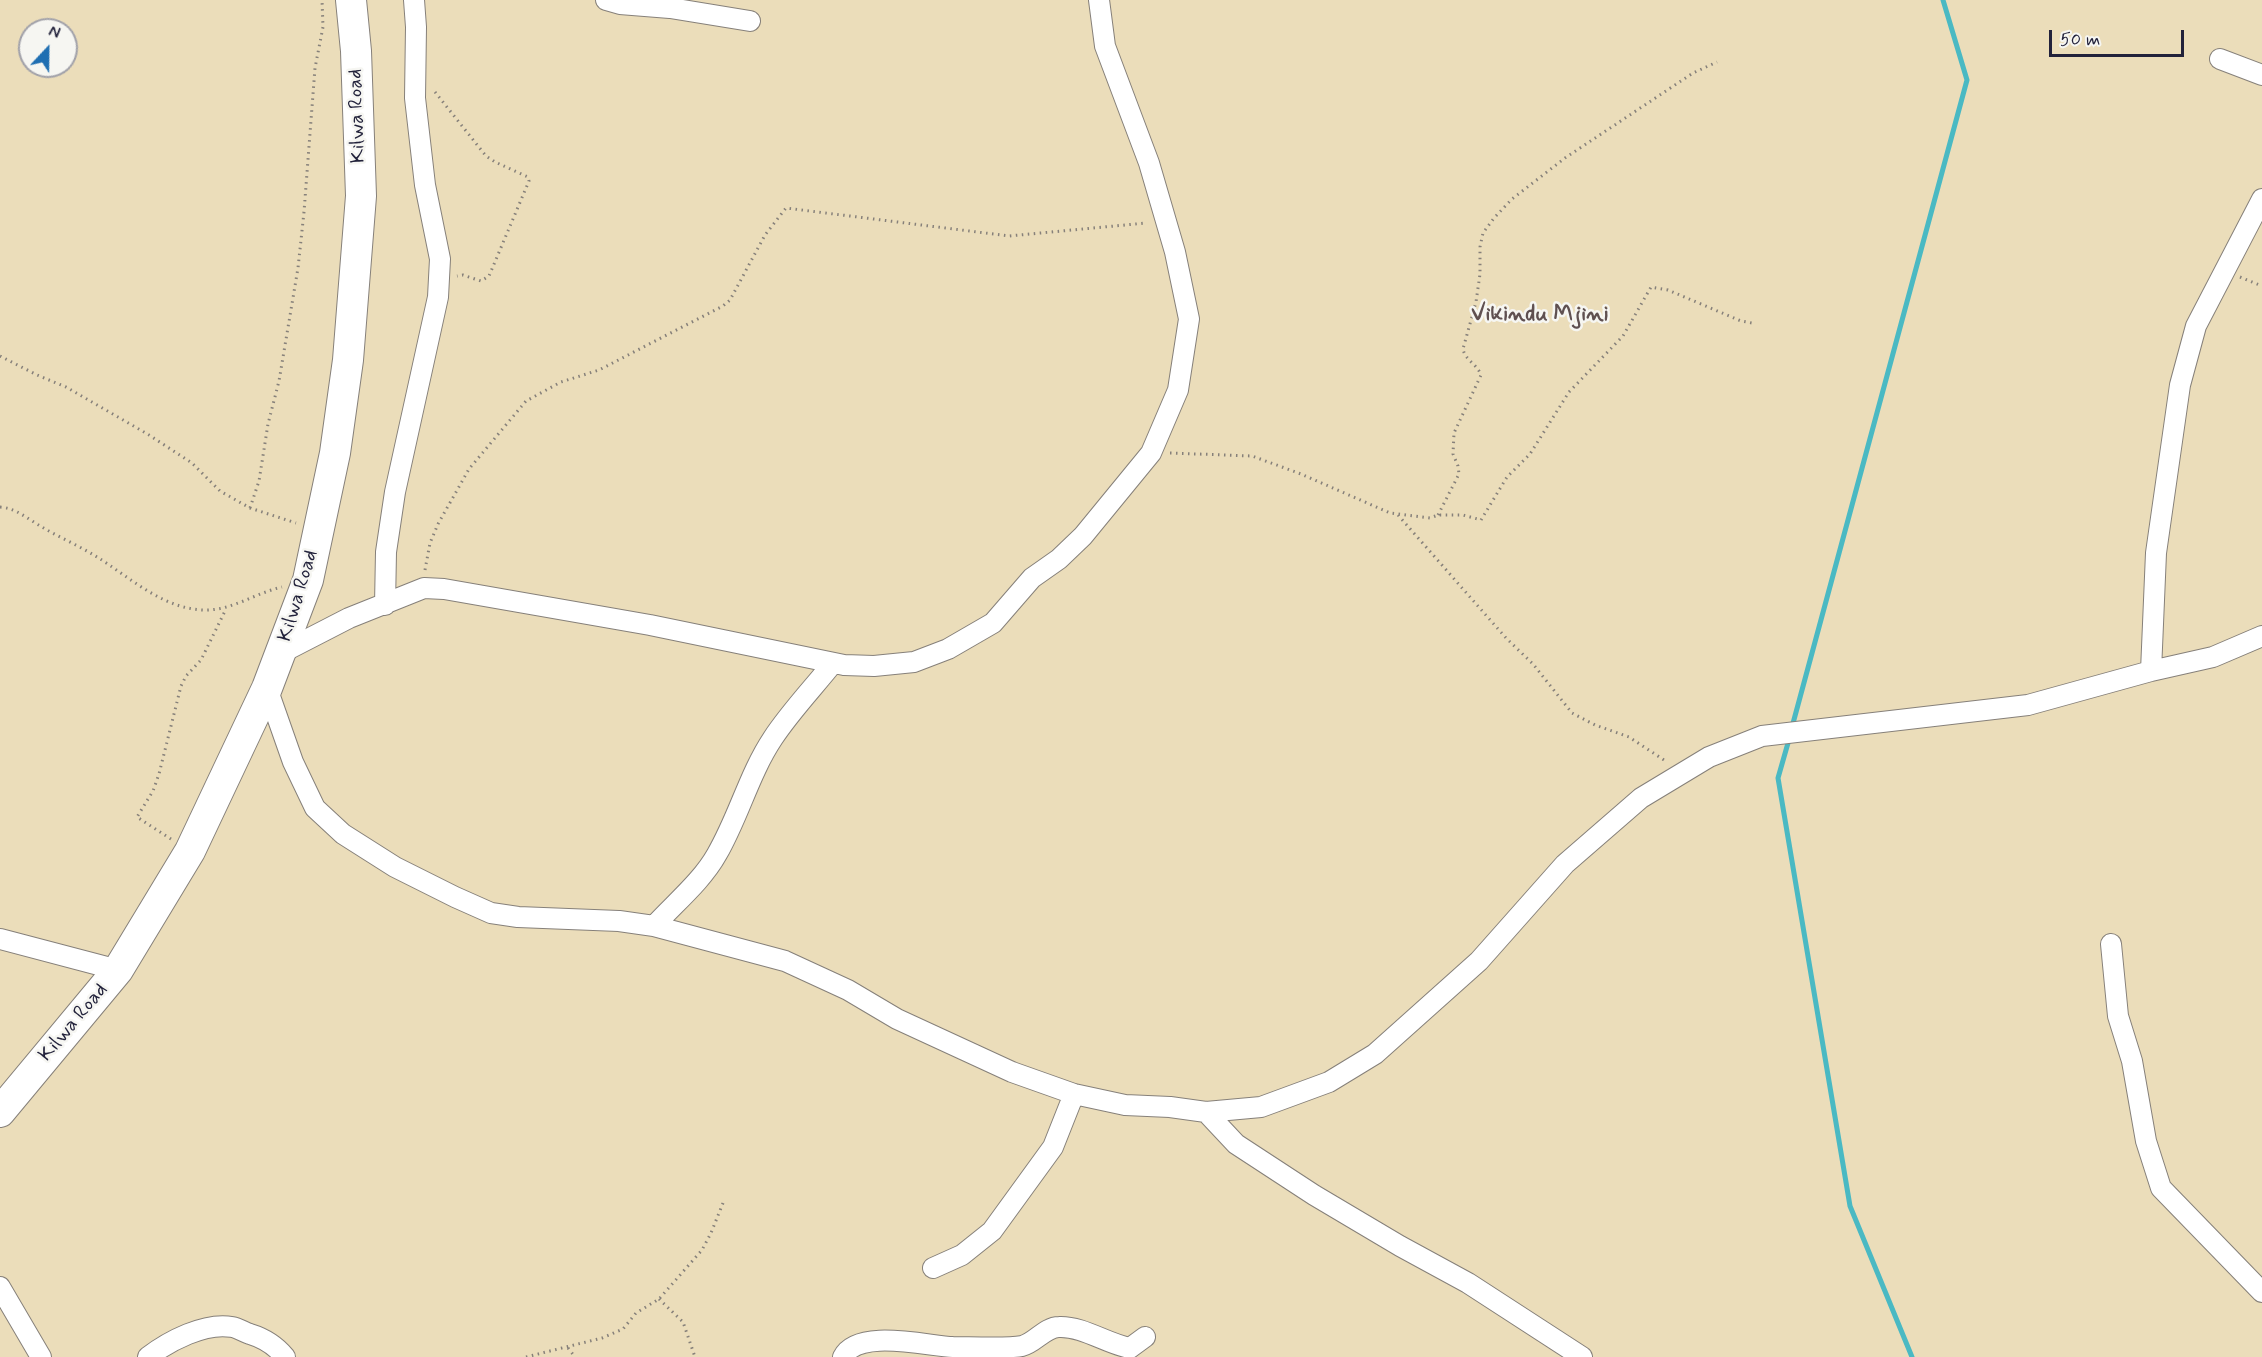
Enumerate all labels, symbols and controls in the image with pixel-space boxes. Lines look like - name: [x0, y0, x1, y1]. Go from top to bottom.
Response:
- north arrow: [18, 18, 78, 78]
- scale bar: [2052, 18, 2187, 56]
- text: N: [45, 21, 63, 44]
- text: 50 m: [2060, 28, 2100, 52]
- street label: Kilwa Road: [344, 68, 372, 164]
- district label: Vikindu Mjini: [1471, 302, 1609, 328]
- street label: Kilwa Road: [274, 547, 324, 645]
- street label: Kilwa Road: [34, 979, 114, 1067]

